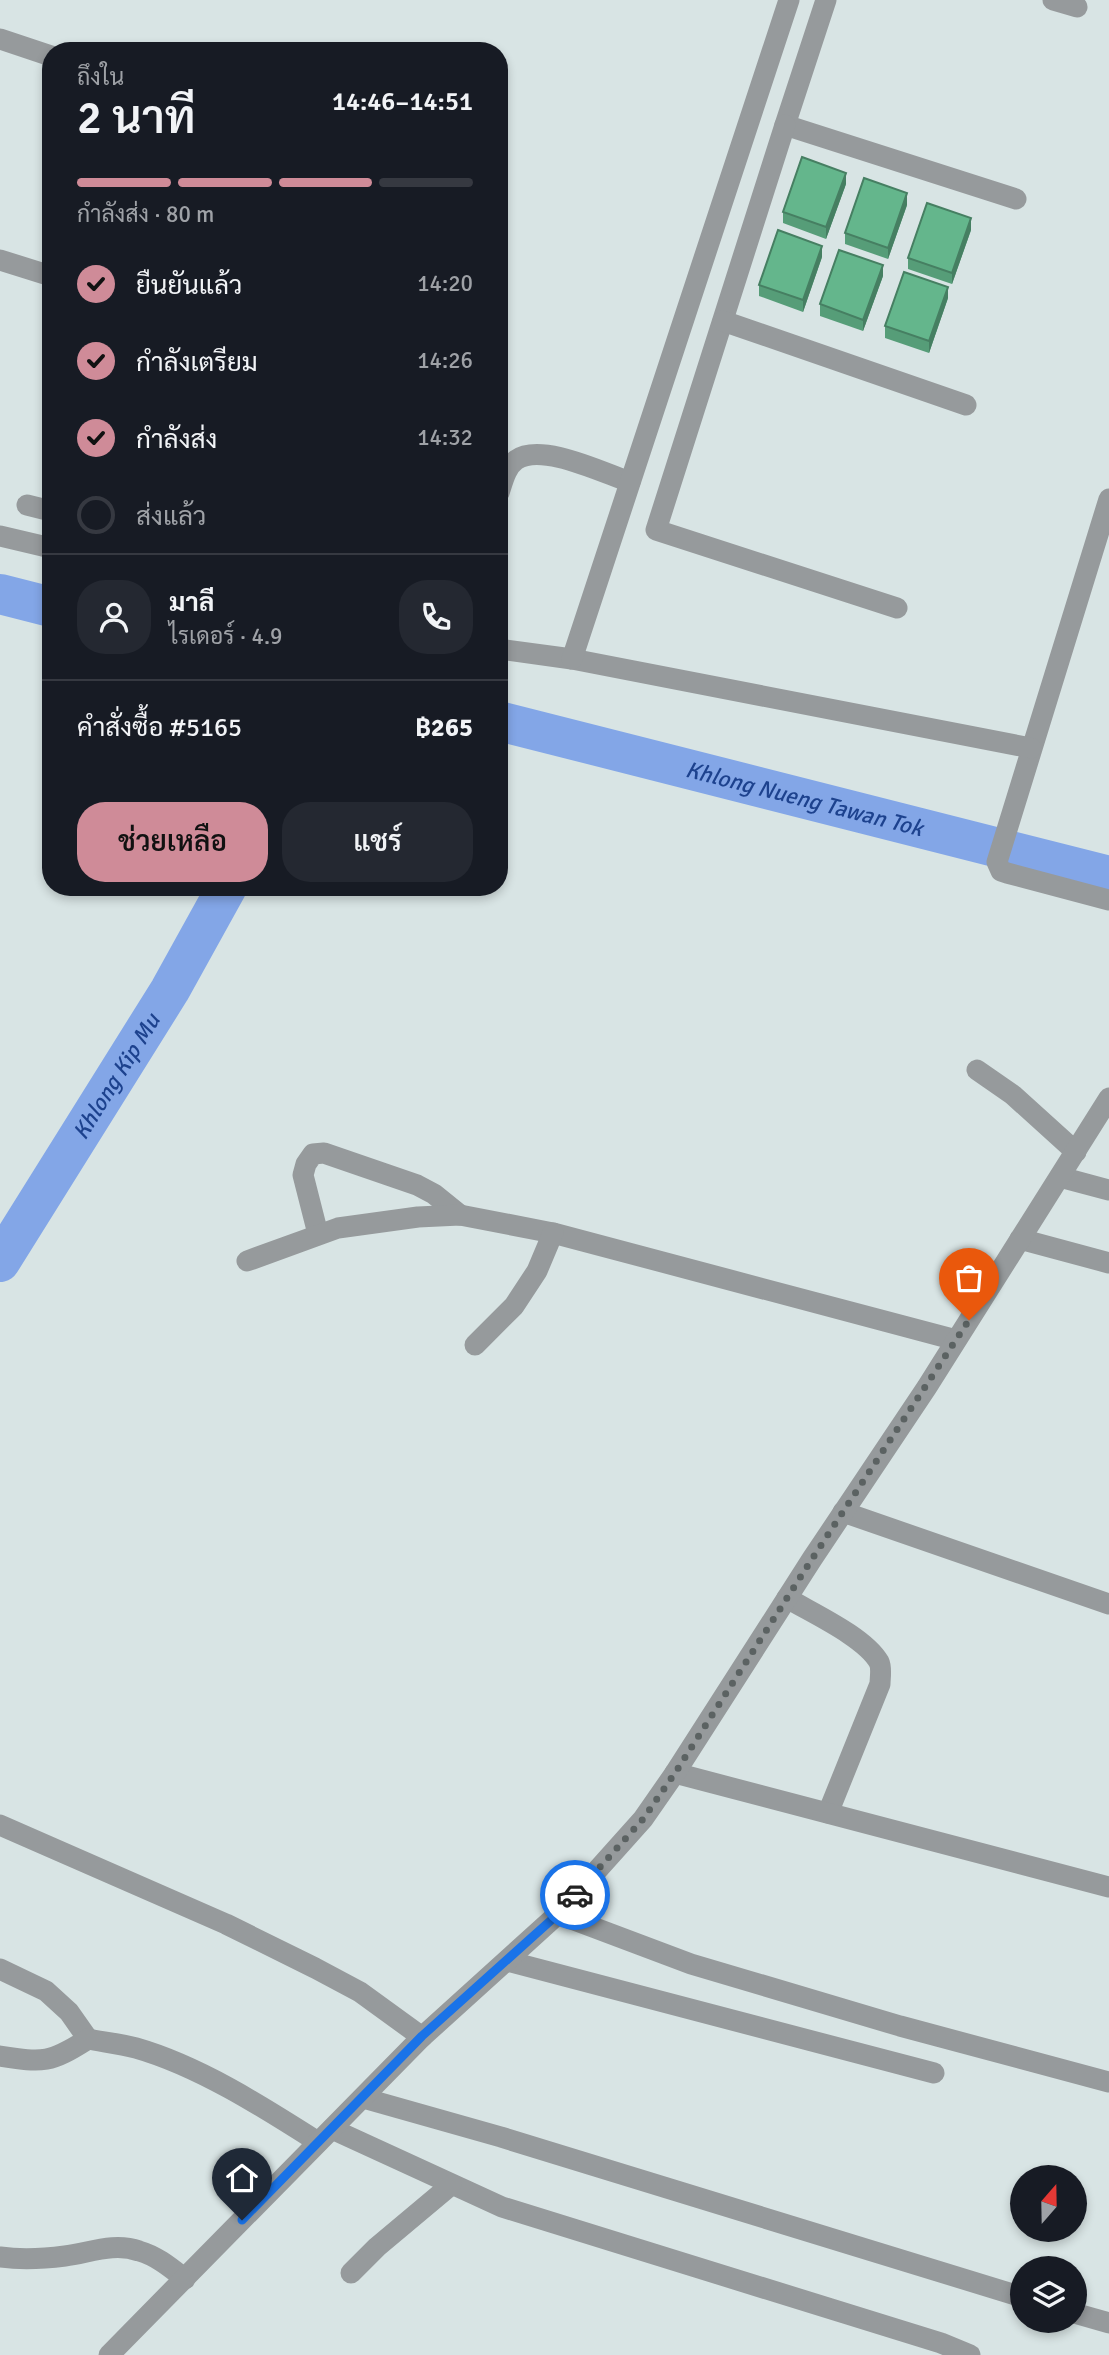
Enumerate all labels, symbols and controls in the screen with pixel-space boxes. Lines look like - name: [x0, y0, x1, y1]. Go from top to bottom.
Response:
- text: ถึงใน: [77, 63, 124, 92]
- text: 14:46–14:51: [332, 86, 473, 118]
- text: 2 นาที: [77, 90, 196, 146]
- text: กำลังส่ง · 80 m: [77, 200, 214, 229]
- icon: check: [77, 265, 115, 303]
- text: 14:20: [417, 269, 473, 298]
- text: ยืนยันแล้ว: [136, 270, 242, 302]
- icon: check: [77, 342, 115, 380]
- text: 14:26: [417, 346, 473, 375]
- text: กำลังเตรียม: [136, 347, 258, 379]
- icon: check: [77, 419, 115, 457]
- text: 14:32: [417, 423, 473, 452]
- text: กำลังส่ง: [136, 424, 217, 456]
- text: ส่งแล้ว: [136, 501, 206, 533]
- button: person: [77, 580, 151, 654]
- button: phone: [399, 580, 473, 654]
- text: มาลี: [169, 587, 214, 619]
- text: ไรเดอร์ · 4.9: [169, 622, 283, 651]
- text: คำสั่งซื้อ #5165: [77, 712, 242, 744]
- text: ฿265: [415, 712, 473, 744]
- water label: Khlong Nueng Tawan Tok: [683, 755, 928, 844]
- button: ช่วยเหลือ: [77, 802, 268, 882]
- button: แชร์: [282, 802, 473, 882]
- water label: Khlong Kip Mu: [66, 1007, 167, 1145]
- pin: [939, 1248, 999, 1320]
- icon: bag: [950, 1259, 988, 1297]
- courier: [540, 1860, 610, 1930]
- icon: car: [556, 1876, 594, 1914]
- pin: [212, 2148, 272, 2220]
- icon: home: [223, 2159, 261, 2197]
- north arrow: [1010, 2165, 1087, 2242]
- map controls: [1010, 2165, 1087, 2333]
- button: layers: [1010, 2256, 1087, 2333]

